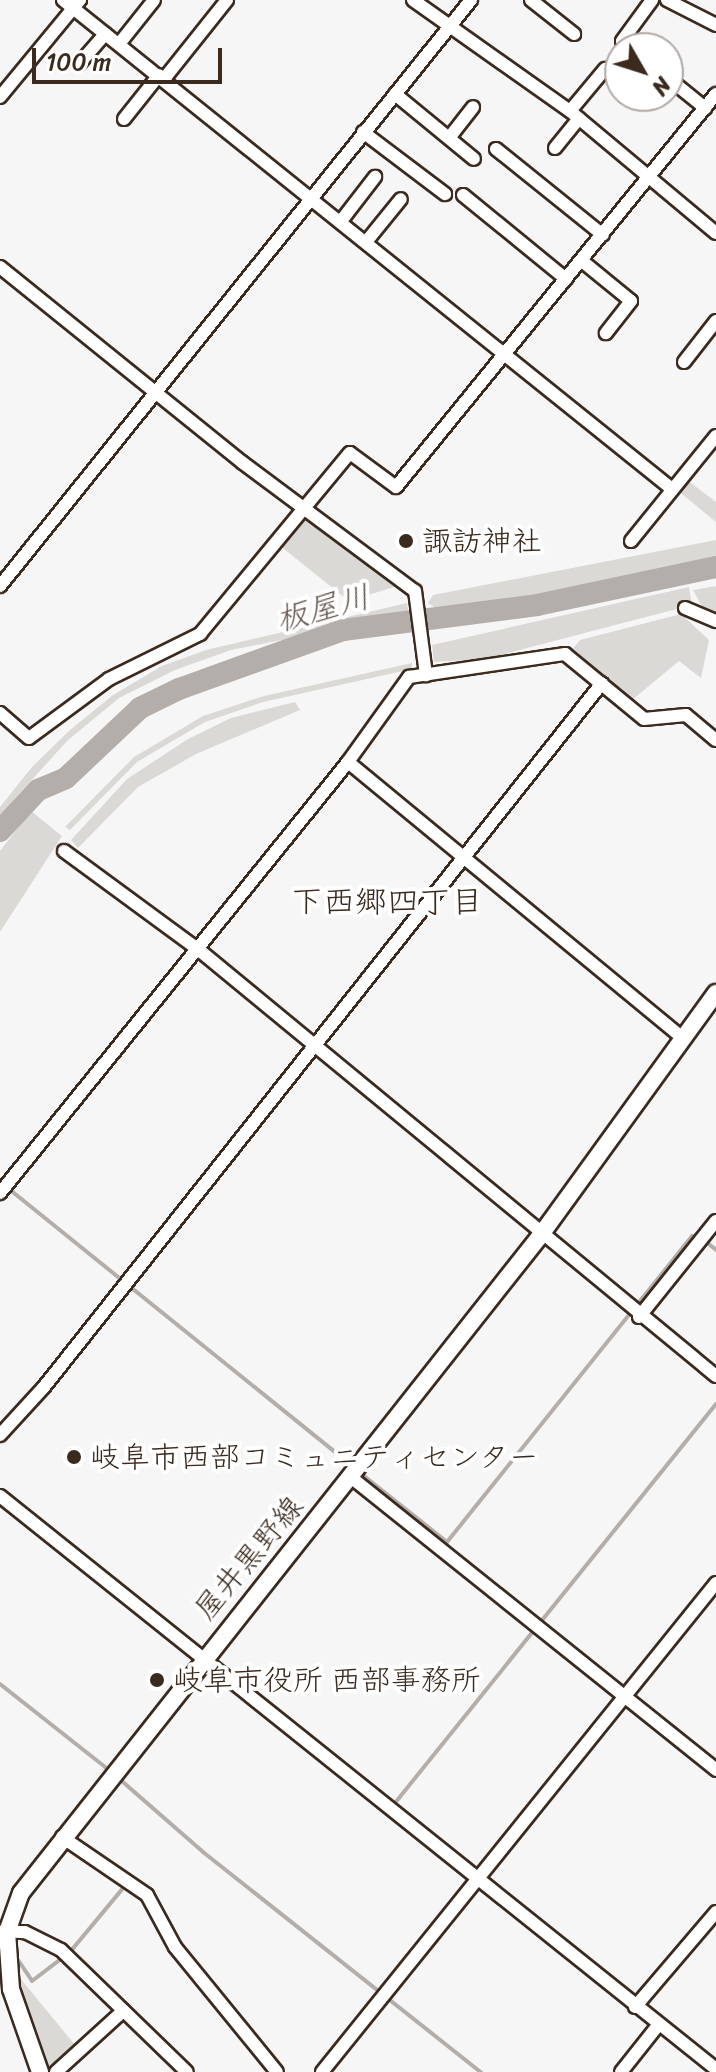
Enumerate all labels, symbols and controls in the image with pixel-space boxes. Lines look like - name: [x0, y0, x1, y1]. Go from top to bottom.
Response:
- scale bar: [36, 32, 226, 82]
- north arrow: [604, 32, 684, 112]
- text: 100 m: [46, 41, 111, 83]
- text: N: [642, 68, 681, 104]
- place label: 諏訪神社: [422, 523, 542, 559]
- marker: 諏訪神社: [397, 532, 415, 550]
- water label: 板屋川: [272, 578, 374, 640]
- district label: 下西郷四丁目: [291, 883, 483, 921]
- place label: 岐阜市西部コミュニティセンター: [90, 1439, 540, 1475]
- marker: 岐阜市西部コミュニティセンター: [65, 1448, 83, 1466]
- street label: 屋井黒野線: [187, 1489, 311, 1627]
- place label: 岐阜市役所 西部事務所: [173, 1662, 481, 1698]
- marker: 岐阜市役所 西部事務所: [148, 1671, 166, 1689]

